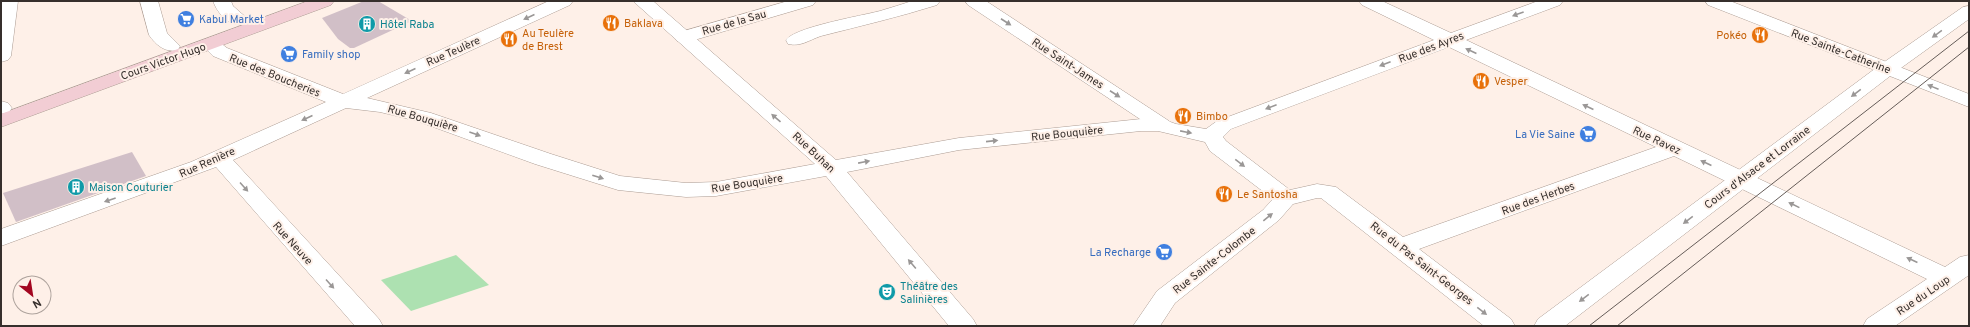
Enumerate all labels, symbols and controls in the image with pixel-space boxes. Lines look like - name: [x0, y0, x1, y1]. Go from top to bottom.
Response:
- street label: Rue de la Sau: [700, 7, 768, 39]
- supermarket icon: Kabul Market: [176, 9, 196, 29]
- one-way arrow: [1511, 12, 1523, 18]
- place label: Kabul Market: [199, 13, 264, 27]
- restaurant icon: Baklava: [601, 13, 621, 33]
- building icon: Hôtel Raba: [357, 14, 377, 34]
- one-way arrow: [523, 14, 534, 20]
- place label: Baklava: [624, 17, 663, 31]
- place label: Hôtel Raba: [380, 18, 434, 32]
- one-way arrow: [1000, 19, 1012, 26]
- restaurant icon: Pokéo: [1750, 25, 1770, 45]
- street label: Rue Sainte-Catherine: [1789, 26, 1893, 77]
- place label: Au Teulère de Brest: [522, 27, 574, 54]
- restaurant icon: Au Teulère de Brest: [499, 29, 519, 49]
- street label: Rue des Ayres: [1397, 29, 1466, 67]
- place label: Pokéo: [1716, 29, 1747, 43]
- one-way arrow: [1932, 29, 1943, 38]
- street label: Rue Teulère: [424, 34, 483, 70]
- street label: Rue Saint-James: [1029, 35, 1106, 92]
- street label: Cours Victor Hugo: [119, 40, 208, 84]
- supermarket icon: Family shop: [279, 44, 299, 64]
- place label: Family shop: [302, 48, 360, 62]
- one-way arrow: [1465, 48, 1477, 54]
- street label: Rue des Boucheries: [227, 51, 322, 101]
- one-way arrow: [1378, 62, 1390, 68]
- one-way arrow: [404, 68, 416, 74]
- restaurant icon: Vesper: [1471, 71, 1491, 91]
- place label: Vesper: [1494, 75, 1529, 89]
- one-way arrow: [1927, 84, 1938, 90]
- one-way arrow: [1851, 88, 1861, 96]
- one-way arrow: [1110, 90, 1120, 98]
- street label: Rue Bouquière: [386, 102, 460, 136]
- one-way arrow: [1583, 104, 1594, 110]
- one-way arrow: [1265, 105, 1277, 111]
- restaurant icon: Bimbo: [1173, 106, 1193, 126]
- place label: Bimbo: [1196, 110, 1228, 124]
- one-way arrow: [771, 113, 781, 122]
- one-way arrow: [301, 114, 313, 121]
- street label: Rue Bouquière: [1030, 123, 1104, 145]
- street label: Cours d'Alsace et Lorraine: [1702, 123, 1814, 212]
- supermarket icon: La Vie Saine: [1578, 124, 1598, 144]
- street label: Rue Ravez: [1630, 124, 1683, 158]
- place label: La Vie Saine: [1515, 128, 1575, 142]
- street label: Rue Buhan: [789, 129, 838, 176]
- one-way arrow: [1180, 129, 1192, 135]
- one-way arrow: [469, 132, 481, 138]
- one-way arrow: [986, 137, 998, 144]
- street label: Rue Renière: [177, 144, 238, 181]
- one-way arrow: [858, 159, 870, 165]
- one-way arrow: [1234, 159, 1245, 167]
- one-way arrow: [1700, 160, 1711, 166]
- street label: Rue Bouquière: [710, 171, 784, 197]
- one-way arrow: [592, 174, 604, 180]
- building icon: Maison Couturier: [66, 177, 86, 197]
- street label: Rue des Herbes: [1500, 179, 1577, 219]
- place label: Maison Couturier: [89, 181, 174, 195]
- one-way arrow: [239, 182, 248, 192]
- restaurant icon: Le Santosha: [1214, 184, 1234, 204]
- place label: Le Santosha: [1237, 188, 1298, 202]
- one-way arrow: [103, 197, 115, 203]
- one-way arrow: [1789, 202, 1800, 208]
- one-way arrow: [1262, 213, 1273, 221]
- one-way arrow: [1682, 216, 1693, 224]
- street label: Rue Neuve: [269, 219, 315, 268]
- street label: Rue du Pas Saint-Georges: [1367, 219, 1476, 308]
- street label: Rue Sainte-Colombe: [1170, 224, 1259, 297]
- supermarket icon: La Recharge: [1154, 242, 1174, 262]
- place label: La Recharge: [1090, 246, 1151, 260]
- one-way arrow: [1906, 257, 1917, 263]
- one-way arrow: [907, 258, 916, 269]
- street label: Rue du Loup: [1894, 273, 1953, 319]
- north arrow: [12, 275, 52, 315]
- one-way arrow: [326, 279, 335, 289]
- place label: Théâtre des Salinières: [900, 280, 958, 307]
- theatre icon: Théâtre des Salinières: [877, 282, 897, 302]
- one-way arrow: [1579, 294, 1589, 302]
- text: N: [30, 295, 43, 311]
- one-way arrow: [1477, 306, 1488, 315]

